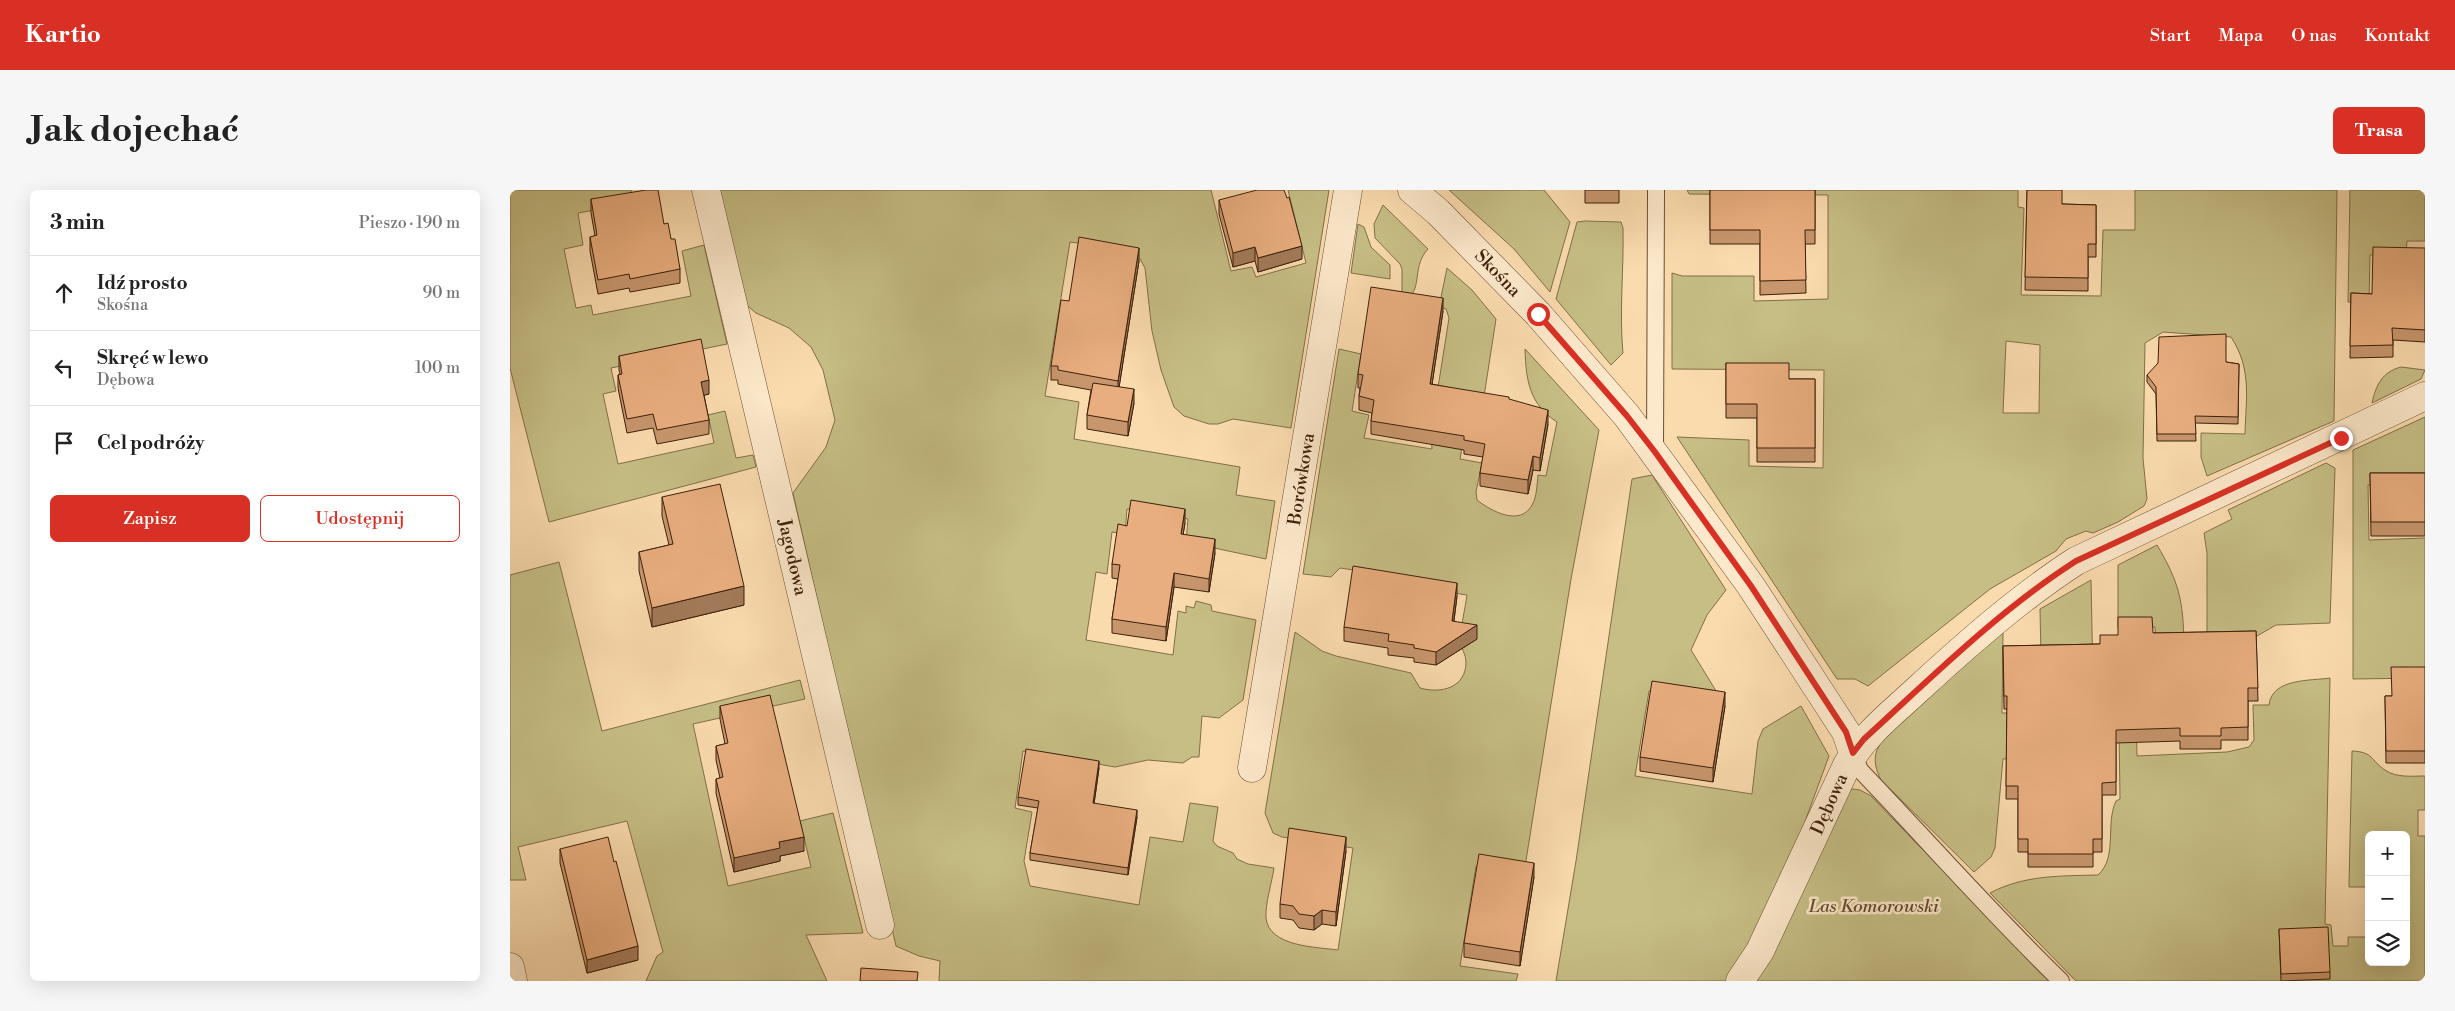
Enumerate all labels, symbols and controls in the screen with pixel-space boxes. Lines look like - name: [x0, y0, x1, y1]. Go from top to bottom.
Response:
- text: Kartio: [25, 20, 101, 50]
- text: Start: [2150, 24, 2191, 47]
- text: Mapa: [2219, 24, 2263, 47]
- text: O nas: [2291, 24, 2337, 47]
- text: Kontakt: [2365, 24, 2430, 47]
- button: Trasa: [2333, 107, 2425, 154]
- text: Jak dojechać: [30, 109, 239, 152]
- text: 3 min: [50, 210, 105, 236]
- text: Pieszo · 190 m: [359, 213, 460, 233]
- street label: Skośna: [1469, 245, 1526, 303]
- text: Idź prosto: [97, 271, 188, 295]
- icon: ahead: [50, 279, 78, 307]
- text: 90 m: [422, 283, 460, 303]
- text: Skośna: [97, 295, 148, 315]
- route start: [1527, 303, 1550, 326]
- text: Skręć w lewo: [97, 346, 209, 370]
- icon: left: [50, 354, 78, 382]
- text: 100 m: [415, 358, 460, 378]
- text: Dębowa: [97, 370, 155, 390]
- route end: [2330, 427, 2353, 450]
- icon: arrive: [50, 429, 78, 457]
- street label: Borówkowa: [1283, 430, 1320, 528]
- text: Cel podróży: [97, 431, 204, 455]
- button: Zapisz: [50, 495, 250, 542]
- button: Udostępnij: [260, 495, 460, 542]
- street label: Jagodowa: [772, 516, 813, 598]
- street label: Dębowa: [1806, 769, 1853, 838]
- map controls: [2365, 831, 2410, 966]
- button: +: [2365, 831, 2410, 876]
- button: −: [2365, 876, 2410, 921]
- park label: Las Komorowski: [1808, 895, 1939, 918]
- button: layers: [2365, 921, 2410, 966]

